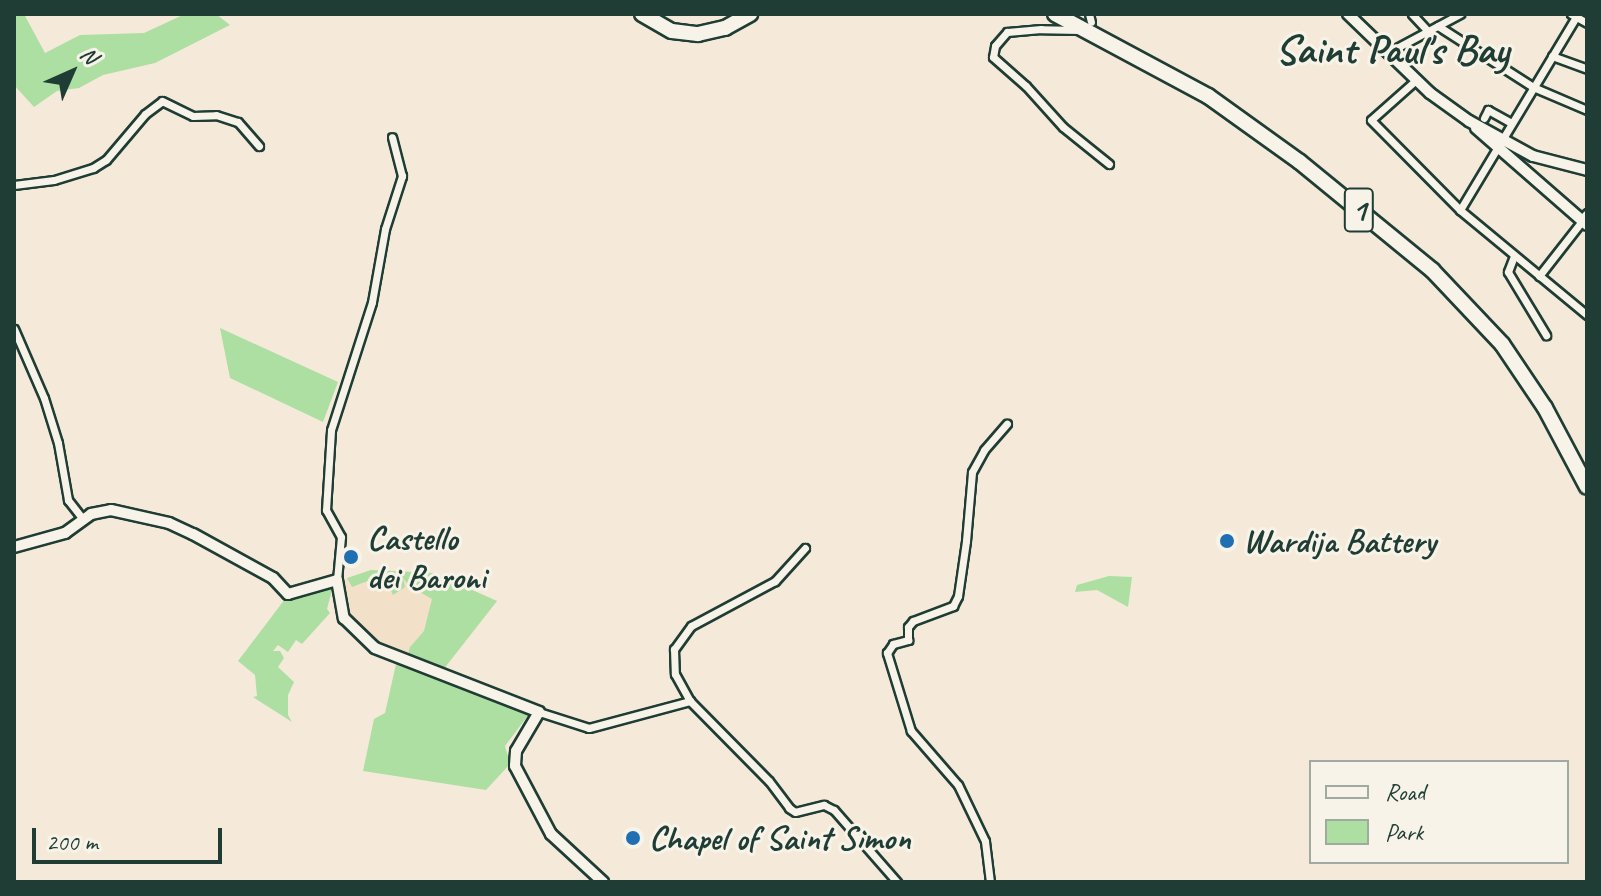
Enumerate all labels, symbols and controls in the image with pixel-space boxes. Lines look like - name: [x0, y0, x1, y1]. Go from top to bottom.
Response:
- district label: Saint Paul's Bay: [1275, 25, 1509, 75]
- north arrow: [32, 32, 112, 112]
- text: N: [74, 40, 104, 70]
- road number: 1: [1343, 182, 1375, 238]
- place label: Castello dei Baroni: [367, 517, 487, 596]
- place label: Wardija Battery: [1243, 521, 1436, 561]
- marker: Wardija Battery: [1218, 532, 1236, 550]
- marker: Castello dei Baroni: [342, 548, 360, 566]
- legend: [1309, 760, 1569, 864]
- text: Road: [1385, 777, 1425, 807]
- scale bar: [36, 812, 226, 862]
- text: Park: [1385, 817, 1423, 847]
- place label: Chapel of Saint Simon: [649, 818, 911, 858]
- text: 200 m: [46, 827, 98, 857]
- marker: Chapel of Saint Simon: [624, 829, 642, 847]

